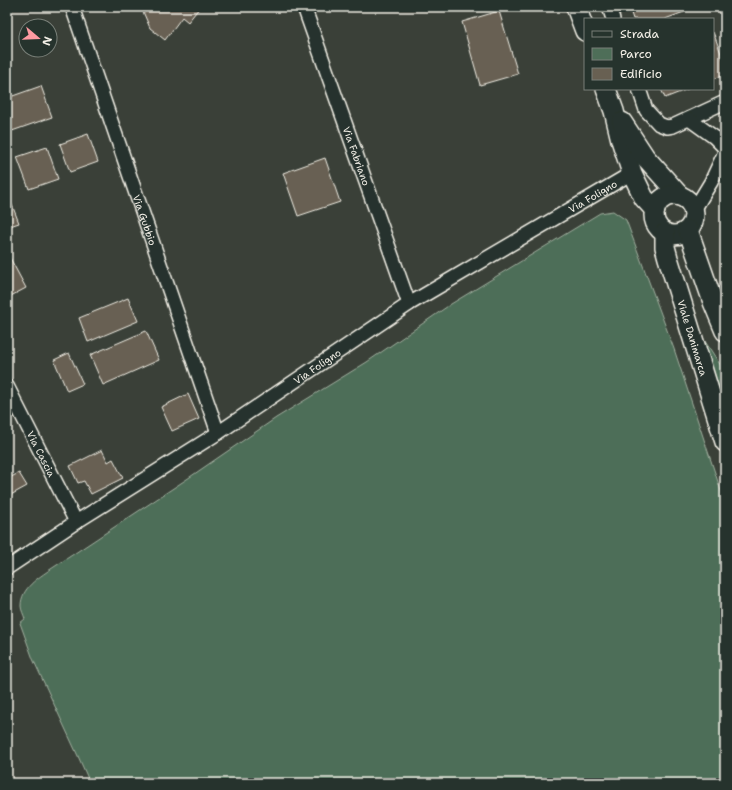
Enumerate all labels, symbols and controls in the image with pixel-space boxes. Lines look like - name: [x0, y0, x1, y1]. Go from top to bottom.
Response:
- north arrow: [18, 18, 58, 58]
- legend: [584, 18, 714, 90]
- text: Strada: [620, 26, 660, 42]
- text: N: [38, 35, 55, 48]
- text: Parco: [620, 46, 652, 62]
- text: Edificio: [620, 66, 662, 82]
- street label: Via Fabriano: [340, 125, 373, 187]
- street label: Via Foligno: [566, 177, 620, 216]
- street label: Via Gubbio: [130, 193, 159, 247]
- street label: Viale Danimarca: [674, 298, 710, 378]
- street label: Via Foligno: [291, 346, 343, 387]
- street label: Via Cascia: [24, 429, 58, 480]

